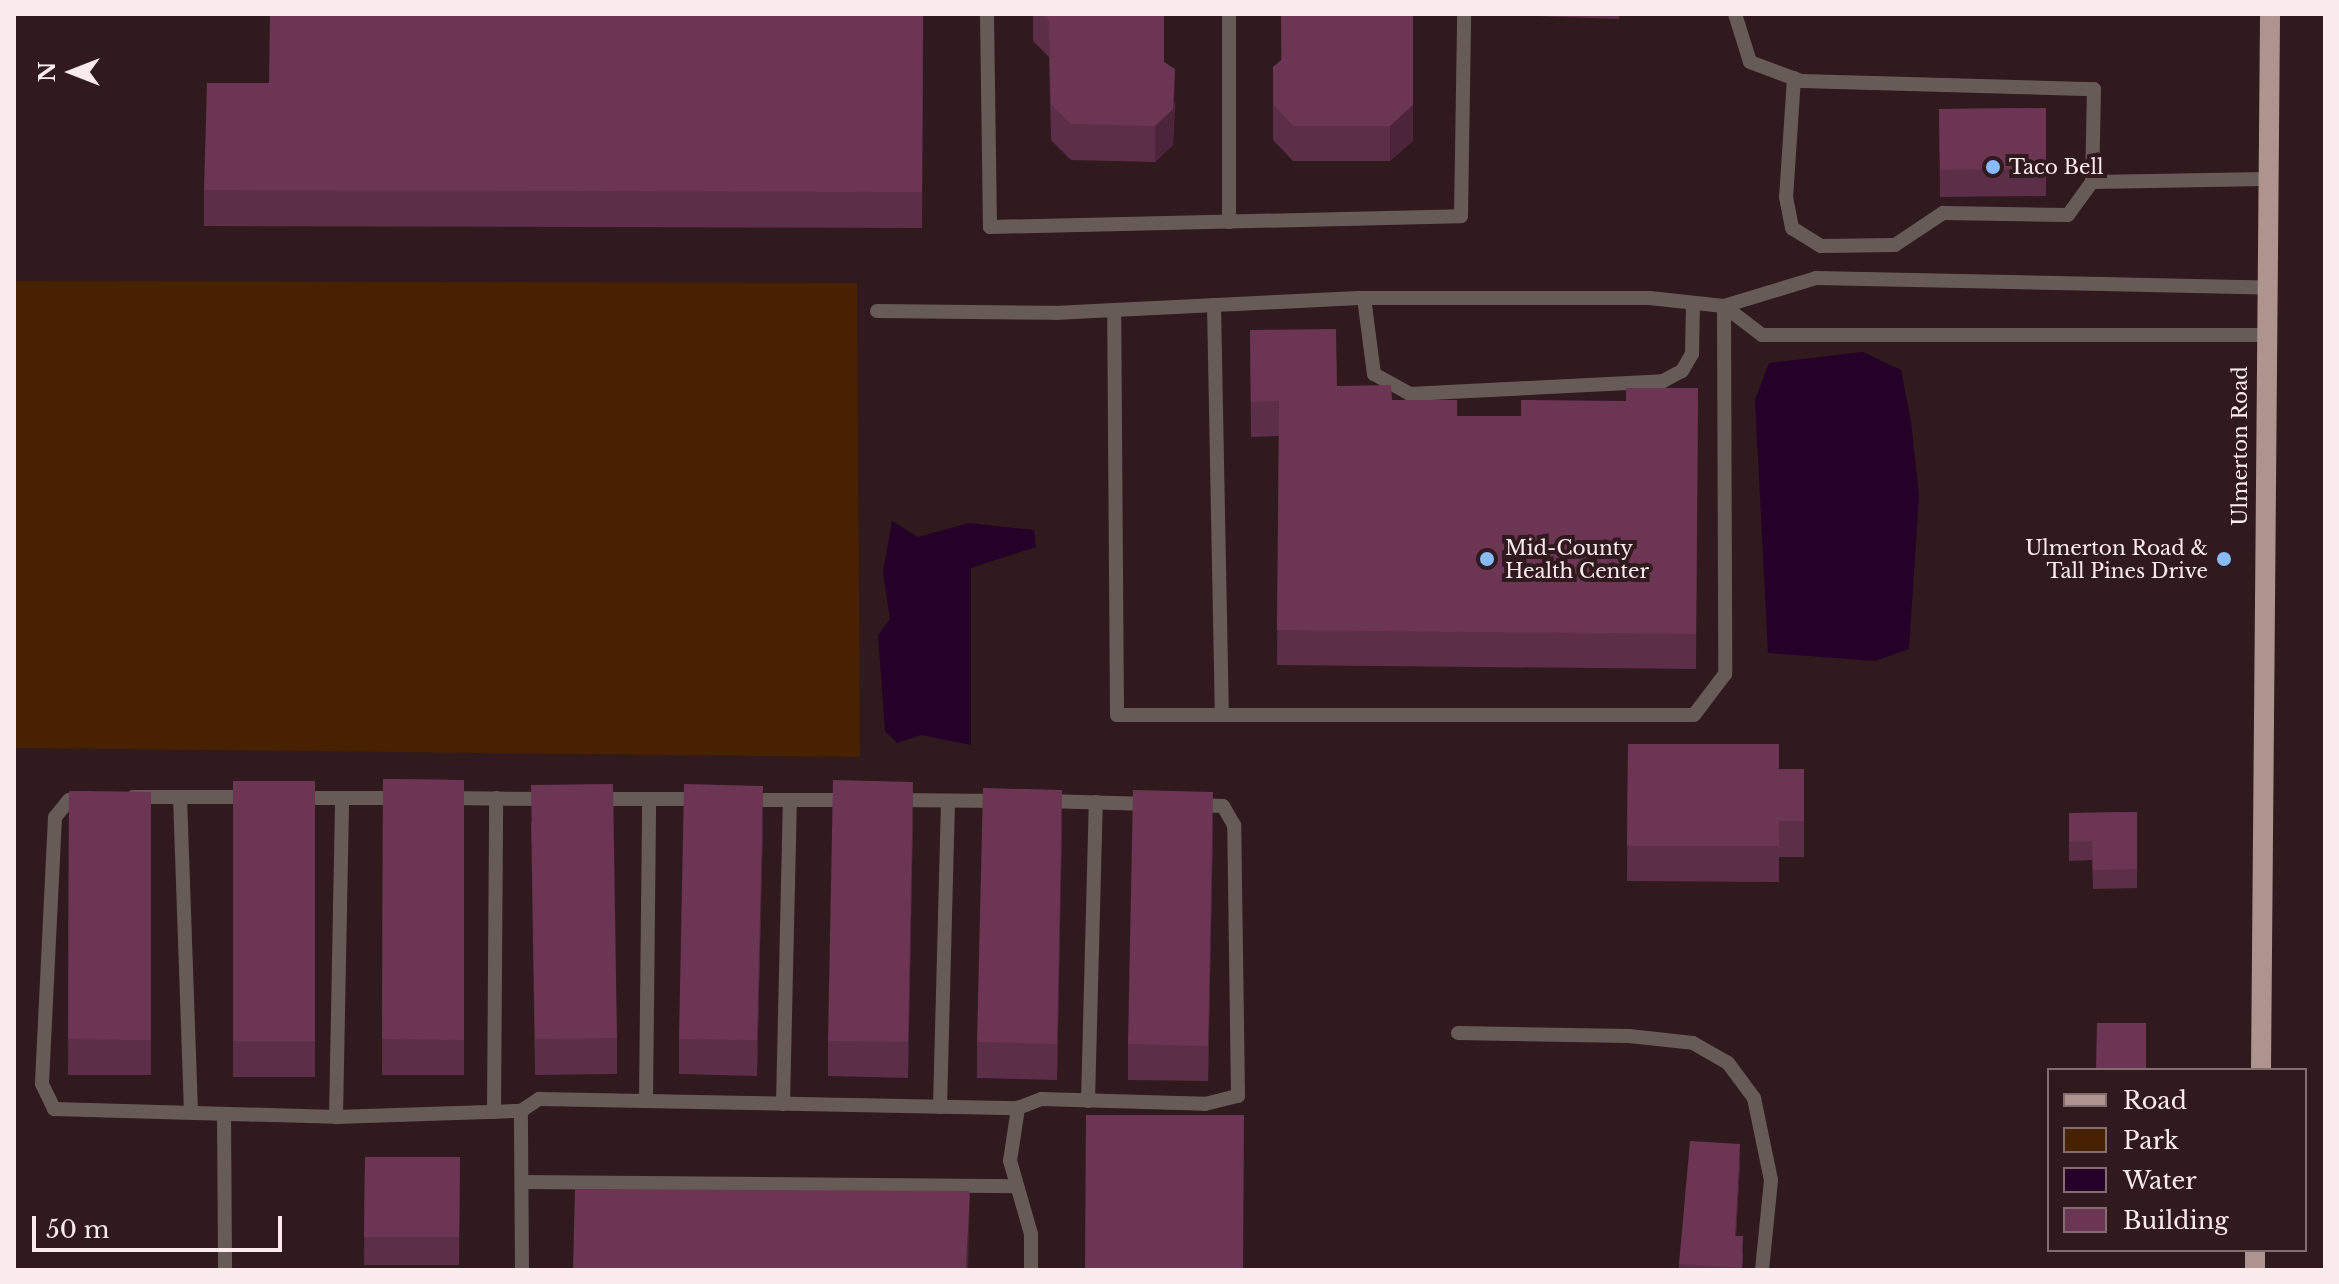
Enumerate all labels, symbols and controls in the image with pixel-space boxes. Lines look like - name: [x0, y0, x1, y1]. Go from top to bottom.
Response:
- north arrow: [32, 32, 112, 112]
- text: N: [34, 62, 61, 82]
- place label: Taco Bell: [2009, 155, 2103, 179]
- marker: Taco Bell: [1984, 158, 2002, 176]
- street label: Ulmerton Road: [2228, 366, 2252, 526]
- place label: Mid-County Health Center: [1505, 536, 1649, 583]
- place label: Ulmerton Road & Tall Pines Drive: [2025, 536, 2208, 583]
- marker: Mid-County Health Center: [1476, 548, 1498, 570]
- marker: Ulmerton Road & Tall Pines Drive: [2215, 550, 2233, 568]
- legend: [2047, 1068, 2307, 1252]
- text: Road: [2123, 1086, 2187, 1115]
- text: Park: [2123, 1126, 2179, 1155]
- text: Water: [2123, 1166, 2197, 1195]
- scale bar: [36, 1200, 286, 1250]
- text: Building: [2123, 1206, 2229, 1235]
- text: 50 m: [46, 1215, 109, 1244]

